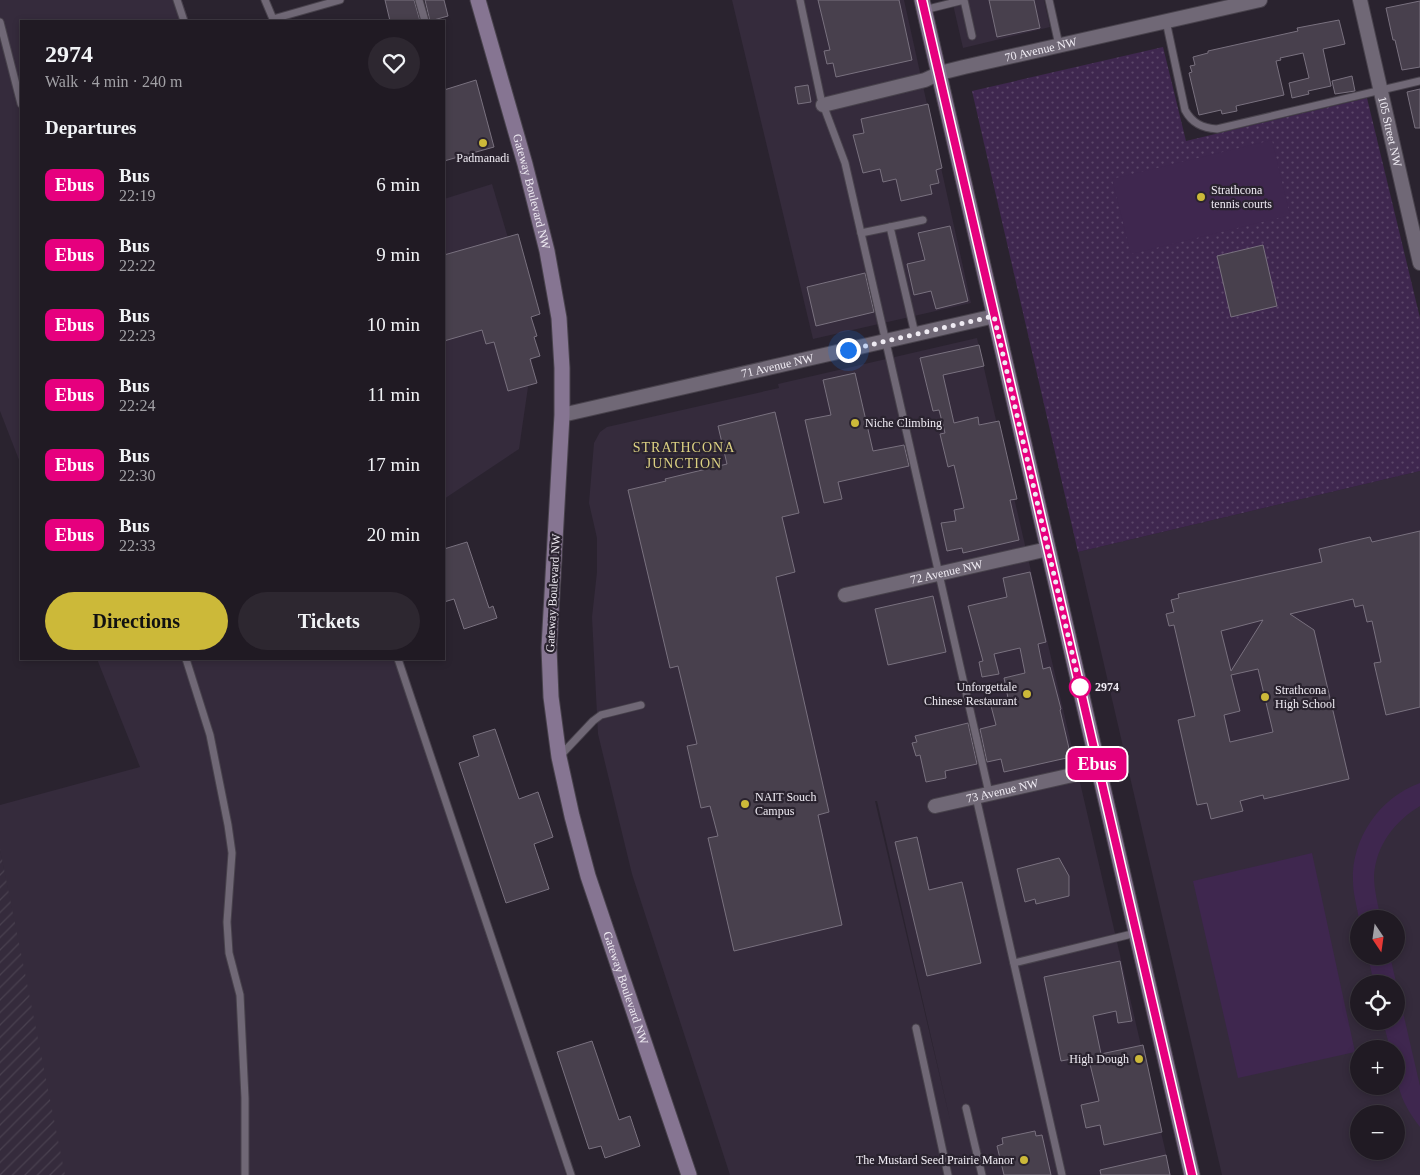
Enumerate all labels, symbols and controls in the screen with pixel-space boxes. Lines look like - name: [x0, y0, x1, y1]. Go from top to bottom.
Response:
- street label: 70 Avenue NW: [1003, 35, 1079, 65]
- button: heart: [368, 37, 420, 89]
- text: 2974: [45, 41, 93, 67]
- text: Walk · 4 min · 240 m: [45, 73, 182, 90]
- street label: 105 Street NW: [1375, 95, 1405, 169]
- text: Departures: [45, 117, 136, 138]
- street label: Gateway Boulevard NW: [510, 132, 553, 251]
- marker: Padmanadi: [477, 137, 489, 149]
- place label: Padmanadi: [456, 151, 510, 165]
- text: Bus: [119, 165, 150, 186]
- text: 6 min: [376, 174, 420, 195]
- text: Ebus: [55, 175, 94, 195]
- place label: Strathcona tennis courts: [1211, 183, 1272, 211]
- text: 22:19: [119, 187, 156, 204]
- marker: Strathcona tennis courts: [1195, 191, 1207, 203]
- text: Bus: [119, 235, 150, 256]
- text: 9 min: [376, 244, 420, 265]
- text: Ebus: [55, 245, 94, 265]
- text: 22:22: [119, 257, 156, 274]
- text: Bus: [119, 305, 150, 326]
- text: 10 min: [367, 314, 420, 335]
- text: Ebus: [55, 315, 94, 335]
- text: 22:23: [119, 327, 156, 344]
- your location: [836, 338, 861, 363]
- street label: 71 Avenue NW: [740, 351, 816, 381]
- text: Bus: [119, 375, 150, 396]
- text: 11 min: [367, 384, 420, 405]
- text: Ebus: [55, 385, 94, 405]
- text: 22:24: [119, 397, 156, 414]
- place label: Niche Climbing: [865, 416, 942, 430]
- marker: Niche Climbing: [849, 417, 861, 429]
- district label: STRATHCONA JUNCTION: [633, 440, 735, 471]
- text: Bus: [119, 445, 150, 466]
- text: 17 min: [367, 454, 420, 475]
- text: Ebus: [55, 455, 94, 475]
- text: 22:30: [119, 467, 156, 484]
- text: Bus: [119, 515, 150, 536]
- text: 20 min: [367, 524, 420, 545]
- text: Ebus: [55, 525, 94, 545]
- street label: Gateway Boulevard NW: [543, 533, 563, 653]
- text: 22:33: [119, 537, 156, 554]
- street label: 72 Avenue NW: [909, 557, 985, 587]
- button: Directions: [45, 592, 228, 650]
- button: Tickets: [238, 592, 420, 650]
- marker: 2974: [1069, 676, 1091, 698]
- place label: Unforgettale Chinese Restaurant: [924, 680, 1018, 708]
- place label: 2974: [1095, 680, 1119, 694]
- place label: Strathcona High School: [1275, 683, 1336, 711]
- marker: Unforgettale Chinese Restaurant: [1021, 688, 1033, 700]
- marker: Strathcona High School: [1259, 691, 1271, 703]
- line badge: Ebus: [1062, 748, 1132, 780]
- text: Ebus: [1077, 754, 1117, 774]
- street label: 73 Avenue NW: [965, 776, 1040, 806]
- place label: NAIT Souch Campus: [755, 790, 816, 818]
- marker: NAIT Souch Campus: [739, 798, 751, 810]
- north arrow: [1350, 910, 1405, 965]
- map controls: [1350, 910, 1405, 1160]
- street label: Gateway Boulevard NW: [600, 929, 652, 1047]
- button: locate: [1350, 975, 1405, 1030]
- button: +: [1350, 1040, 1405, 1095]
- place label: High Dough: [1069, 1052, 1129, 1066]
- marker: High Dough: [1133, 1053, 1145, 1065]
- button: −: [1350, 1105, 1405, 1160]
- place label: The Mustard Seed Prairie Manor: [856, 1153, 1014, 1167]
- marker: The Mustard Seed Prairie Manor: [1018, 1154, 1030, 1166]

